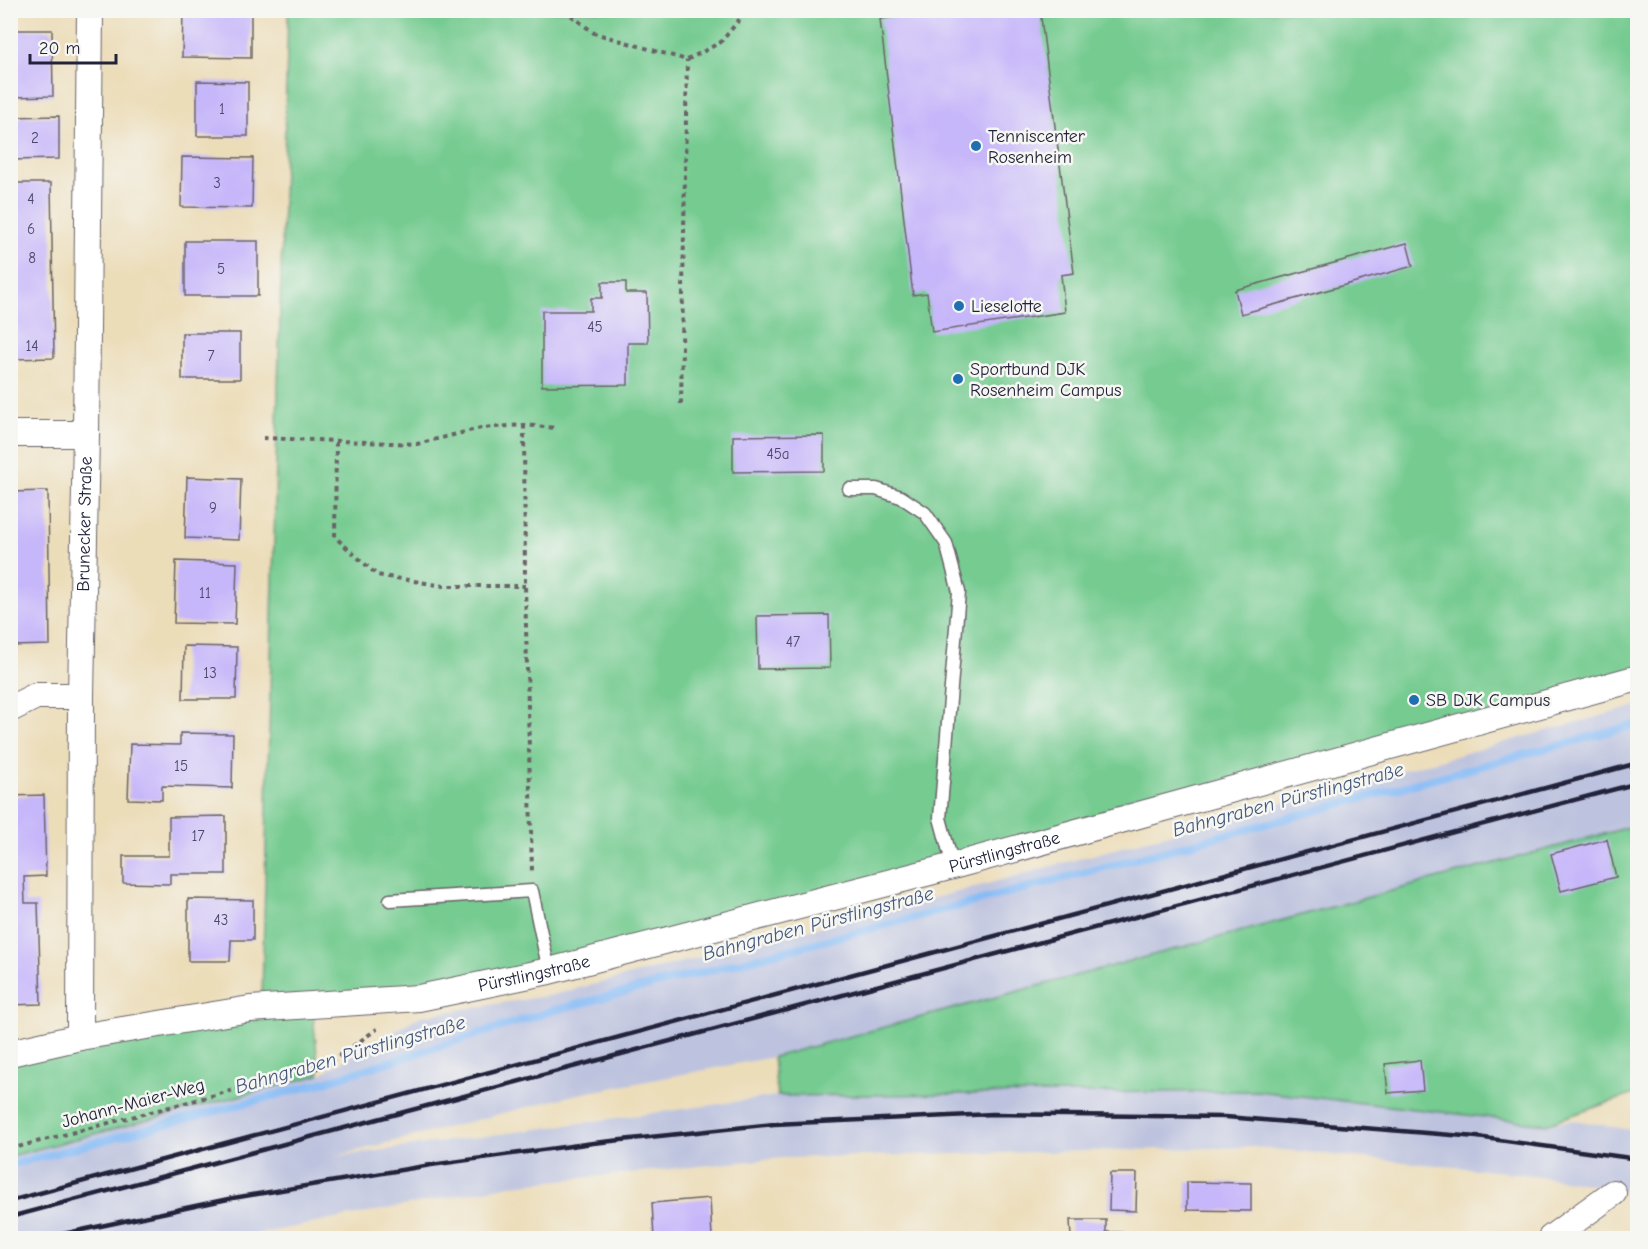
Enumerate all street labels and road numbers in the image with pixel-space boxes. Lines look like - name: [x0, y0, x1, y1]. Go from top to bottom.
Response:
- street label: Brunecker Straße: [73, 456, 97, 592]
- street label: Pürstlingstraße: [947, 827, 1062, 878]
- street label: Pürstlingstraße: [476, 951, 592, 996]
- street label: Johann-Maier-Weg: [59, 1074, 207, 1133]

